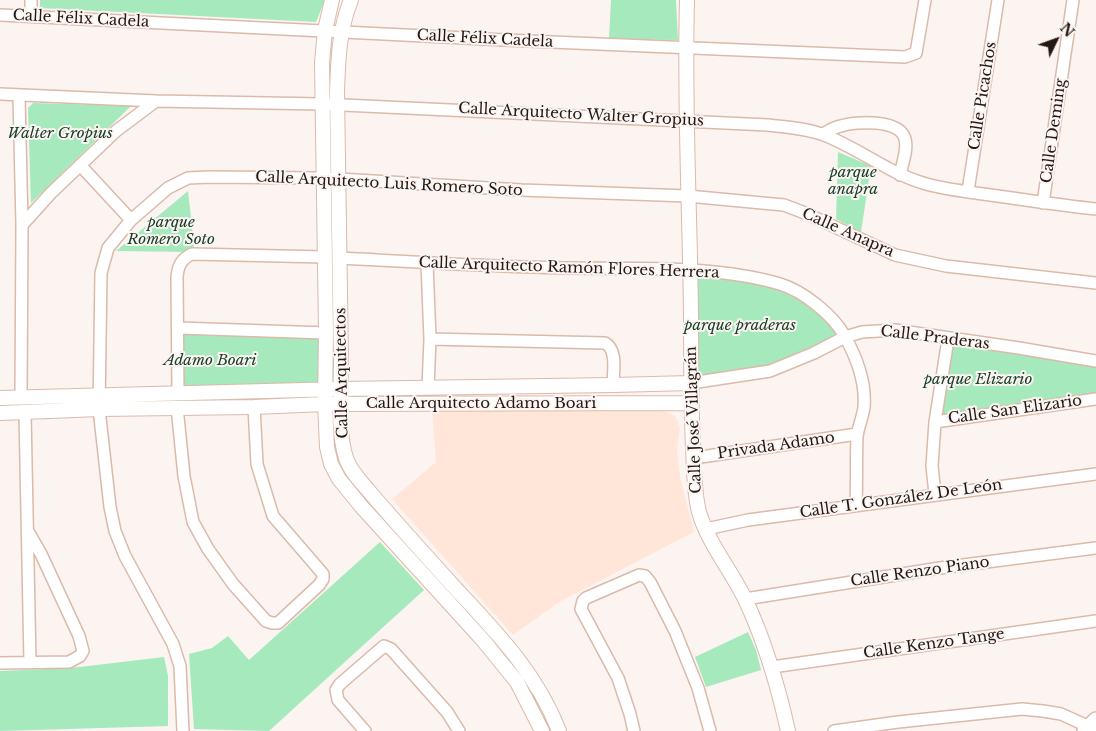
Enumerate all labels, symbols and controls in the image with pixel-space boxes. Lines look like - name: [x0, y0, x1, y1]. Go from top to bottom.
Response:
- street label: Calle Félix Cadela: [12, 6, 150, 32]
- north arrow: [1031, 15, 1081, 65]
- text: N: [1056, 19, 1078, 41]
- street label: Calle Félix Cadela: [416, 26, 554, 52]
- street label: Calle Picachos: [966, 40, 1000, 152]
- street label: Calle Deming: [1038, 78, 1070, 184]
- street label: Calle Arquitecto Walter Gropius: [458, 100, 704, 130]
- park label: Walter Gropius: [7, 125, 113, 143]
- park label: parque anapra: [828, 164, 878, 199]
- street label: Calle Arquitecto Luis Romero Soto: [255, 168, 523, 200]
- street label: Calle Anapra: [799, 205, 897, 261]
- park label: parque Romero Soto: [127, 214, 215, 249]
- street label: Calle Arquitecto Ramón Flores Herrera: [418, 254, 720, 282]
- street label: Calle Arquitectos: [332, 307, 352, 439]
- park label: parque praderas: [684, 317, 796, 335]
- street label: Calle Praderas: [879, 322, 991, 354]
- street label: Calle José Villagrán: [682, 346, 706, 494]
- park label: Adamo Boari: [164, 352, 256, 370]
- park label: parque Elizario: [924, 371, 1032, 389]
- street label: Calle San Elizario: [947, 392, 1083, 428]
- street label: Calle Arquitecto Adamo Boari: [366, 395, 596, 413]
- street label: Privada Adamo: [716, 429, 836, 463]
- street label: Calle T. González De León: [799, 476, 1003, 522]
- street label: Calle Renzo Piano: [849, 553, 991, 591]
- street label: Calle Kenzo Tange: [862, 625, 1006, 663]

